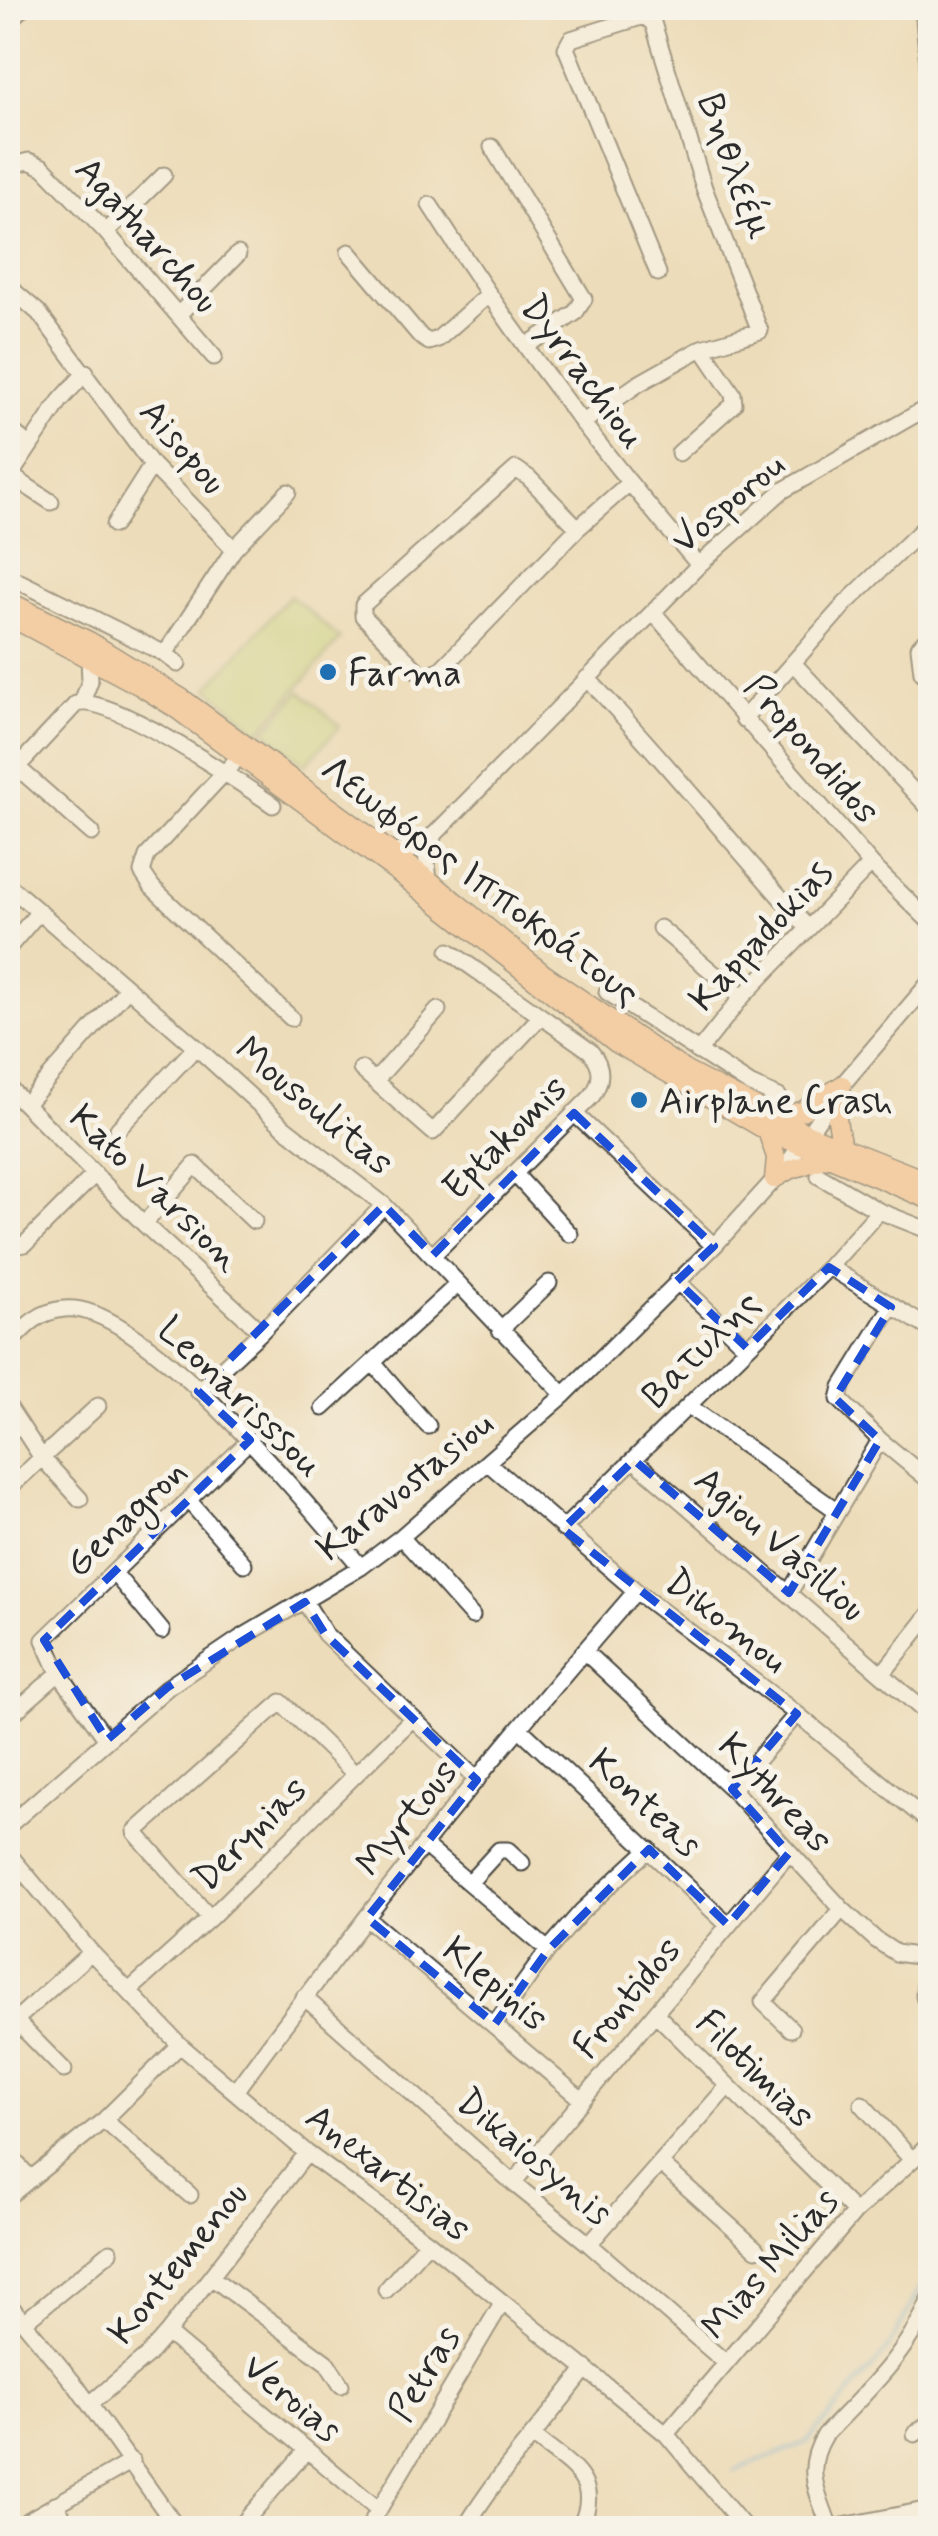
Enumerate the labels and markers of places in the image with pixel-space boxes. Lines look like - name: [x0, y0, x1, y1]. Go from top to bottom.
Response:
- place label: Farma: [348, 650, 462, 699]
- marker: Farma: [317, 661, 339, 683]
- place label: Airplane Crash: [659, 1078, 893, 1127]
- marker: Airplane Crash: [628, 1089, 650, 1111]

